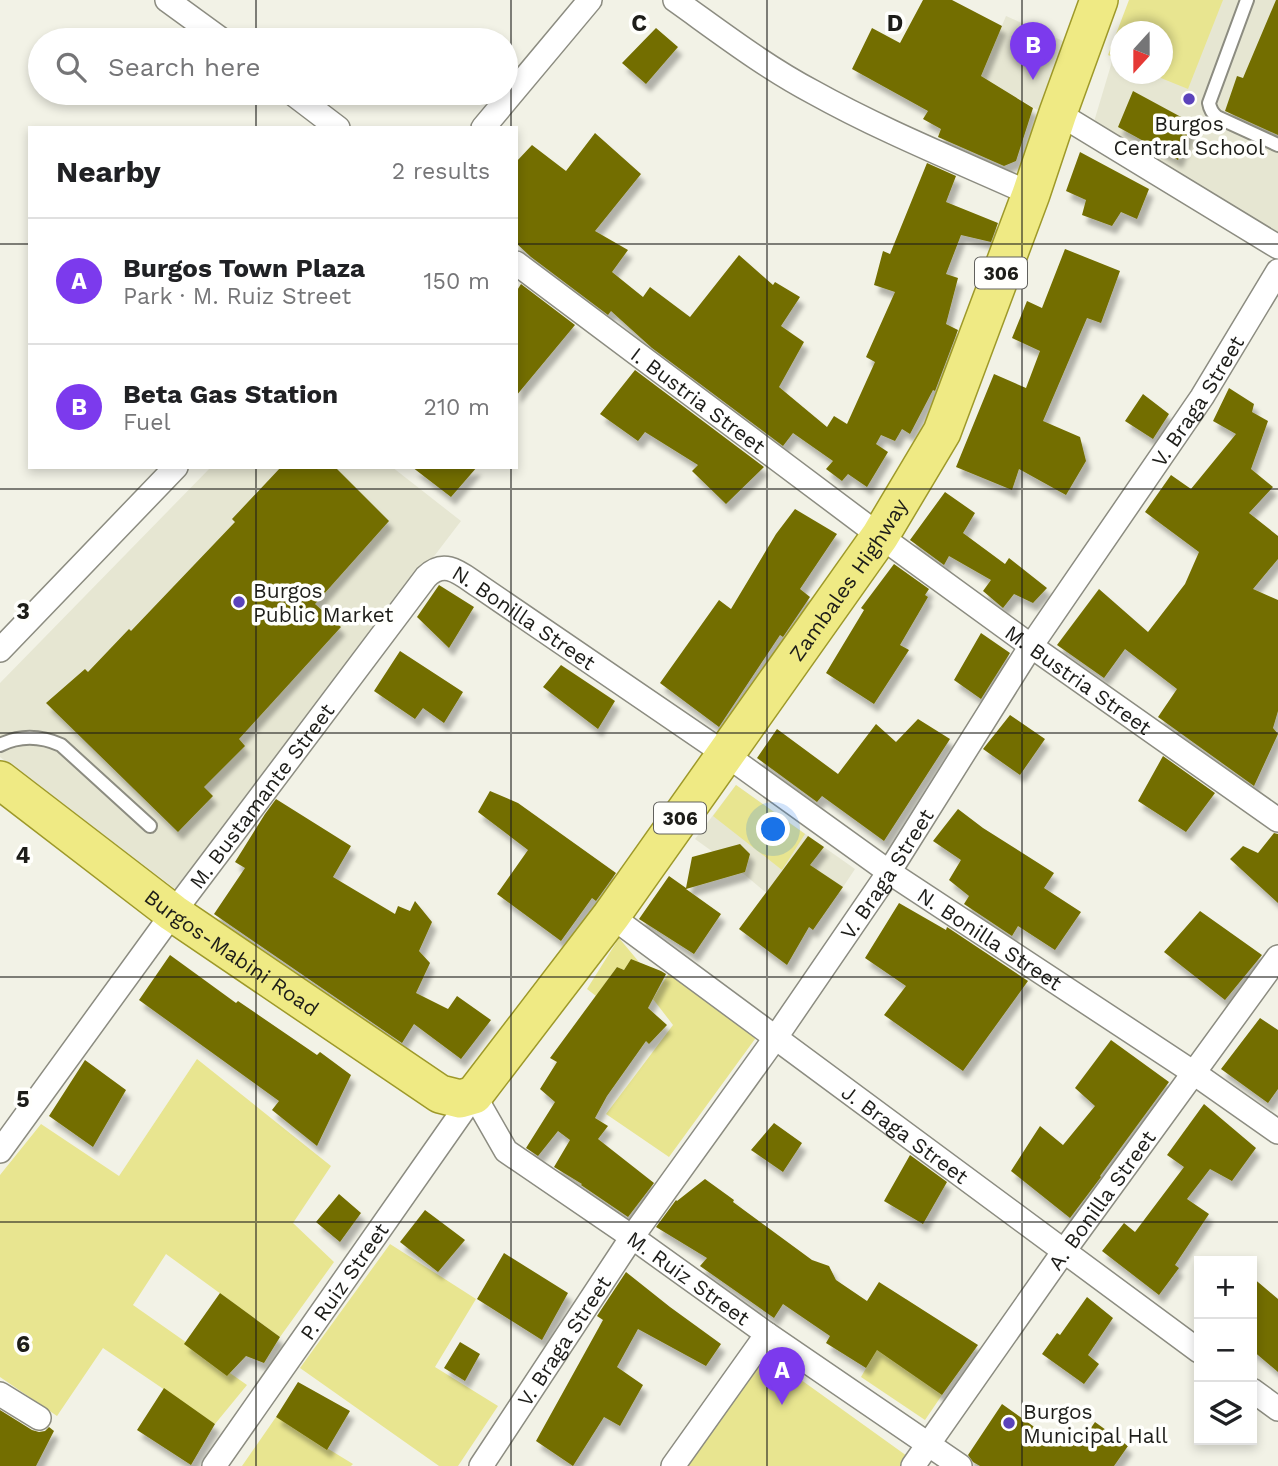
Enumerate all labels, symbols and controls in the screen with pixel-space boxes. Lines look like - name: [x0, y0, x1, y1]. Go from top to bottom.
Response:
- text: C: [631, 10, 647, 37]
- text: D: [887, 10, 903, 37]
- north arrow: [1110, 21, 1173, 84]
- pin: B: [1010, 22, 1056, 80]
- search box: [28, 28, 518, 105]
- icon: search: [52, 48, 90, 86]
- text: Search here: [108, 52, 260, 82]
- marker: Burgos Central School: [1181, 91, 1197, 107]
- place label: Burgos Central School: [1113, 111, 1265, 160]
- text: Nearby: [56, 154, 161, 189]
- text: 2 results: [392, 158, 490, 185]
- text: Burgos Town Plaza: [123, 253, 365, 283]
- road number: 306: [975, 258, 1027, 288]
- text: A: [71, 268, 87, 295]
- text: 150 m: [424, 268, 490, 295]
- text: Park · M. Ruiz Street: [123, 283, 351, 310]
- street label: V. Braga Street: [1146, 331, 1249, 471]
- street label: I. Bustria Street: [626, 341, 771, 458]
- text: Beta Gas Station: [123, 379, 338, 409]
- text: B: [71, 394, 87, 421]
- text: 210 m: [424, 394, 490, 421]
- text: Fuel: [123, 409, 171, 436]
- street label: Zambales Highway: [783, 494, 912, 665]
- street label: N. Bonilla Street: [448, 559, 601, 675]
- place label: Burgos Public Market: [253, 578, 393, 627]
- marker: Burgos Public Market: [231, 594, 247, 610]
- text: 3: [16, 598, 30, 625]
- street label: M. Bustria Street: [1001, 619, 1157, 740]
- street label: M. Bustamante Street: [184, 698, 339, 893]
- road number: 306: [654, 803, 706, 834]
- street label: V. Braga Street: [835, 804, 938, 944]
- your location: [756, 812, 790, 846]
- text: 4: [16, 842, 31, 869]
- street label: N. Bonilla Street: [913, 882, 1067, 995]
- street label: Burgos-Mabini Road: [140, 884, 324, 1021]
- street label: J. Braga Street: [837, 1079, 974, 1189]
- text: 5: [16, 1086, 30, 1113]
- street label: A. Bonilla Street: [1042, 1125, 1160, 1275]
- street label: P. Ruiz Street: [294, 1217, 393, 1344]
- street label: M. Ruiz Street: [623, 1225, 755, 1330]
- map controls: [1194, 1256, 1257, 1445]
- button: +: [1194, 1256, 1257, 1319]
- street label: V. Braga Street: [512, 1271, 616, 1411]
- button: −: [1194, 1319, 1257, 1382]
- text: 6: [16, 1331, 30, 1358]
- pin: A: [759, 1347, 805, 1405]
- button: layers: [1194, 1382, 1257, 1445]
- place label: Burgos Municipal Hall: [1023, 1399, 1168, 1448]
- marker: Burgos Municipal Hall: [1001, 1415, 1017, 1431]

